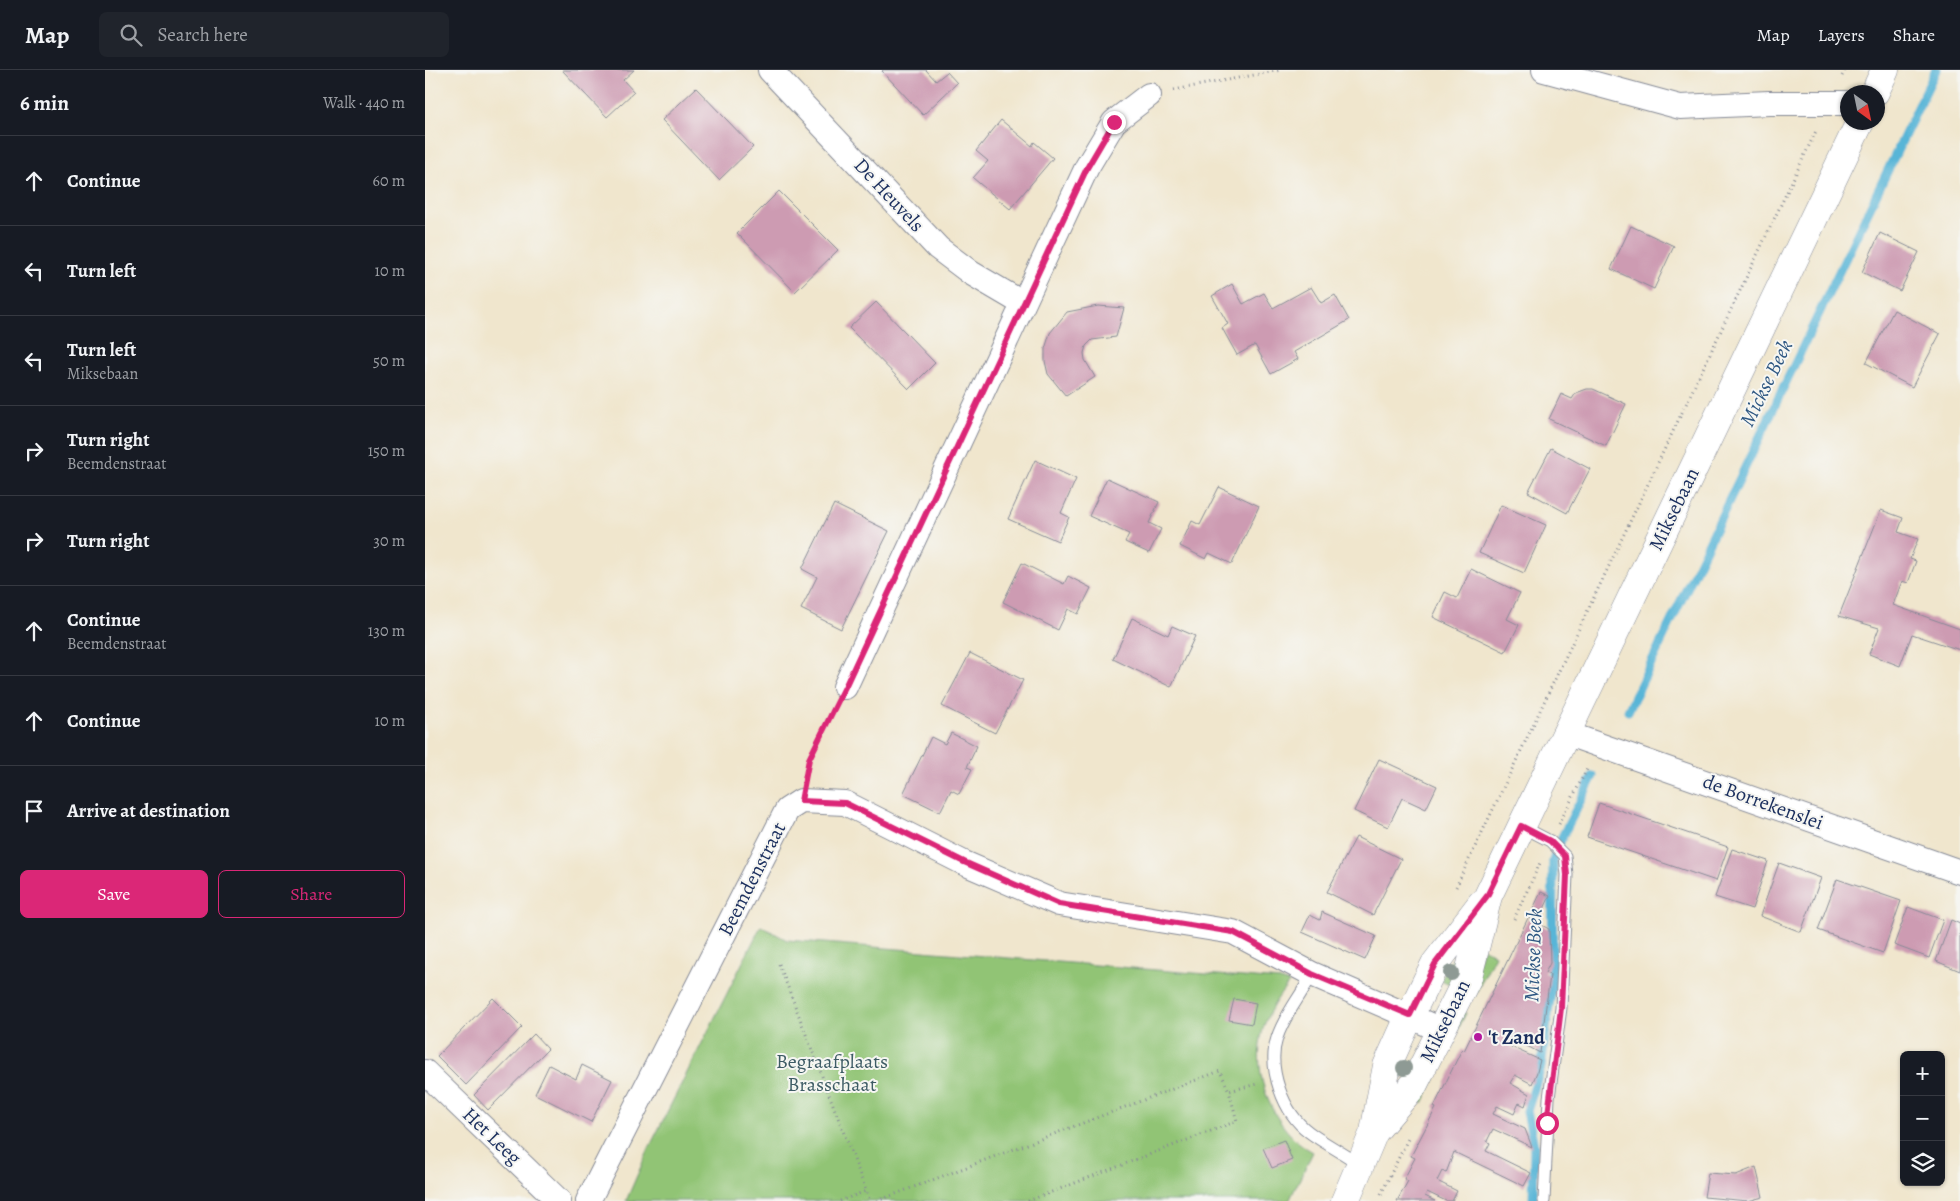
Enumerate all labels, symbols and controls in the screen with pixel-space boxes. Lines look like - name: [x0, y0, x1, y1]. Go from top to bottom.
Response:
- search box: [99, 12, 449, 57]
- text: Map: [25, 19, 69, 51]
- icon: search: [117, 21, 145, 49]
- text: Search here: [157, 22, 248, 48]
- text: Map: [1757, 23, 1790, 47]
- text: Layers: [1818, 23, 1865, 47]
- text: Share: [1893, 23, 1935, 47]
- north arrow: [1840, 85, 1885, 130]
- text: 6 min: [20, 89, 69, 117]
- text: Walk · 440 m: [323, 92, 405, 114]
- route end: [1103, 111, 1126, 134]
- street label: De Heuvels: [848, 152, 930, 238]
- icon: ahead: [20, 167, 48, 195]
- text: Continue: [67, 168, 141, 194]
- text: 60 m: [373, 170, 405, 192]
- icon: left: [20, 257, 48, 285]
- text: Turn left: [67, 258, 136, 284]
- text: 10 m: [375, 260, 405, 282]
- water label: Mickse Beek: [1733, 335, 1799, 431]
- text: Turn left: [67, 337, 136, 363]
- icon: left: [20, 347, 48, 375]
- text: 50 m: [373, 350, 405, 372]
- text: Miksebaan: [67, 363, 138, 385]
- text: Turn right: [67, 427, 149, 453]
- icon: right: [20, 437, 48, 465]
- text: 150 m: [368, 440, 405, 462]
- text: Beemdenstraat: [67, 453, 166, 475]
- street label: Miksebaan: [1642, 463, 1706, 555]
- icon: right: [20, 527, 48, 555]
- text: Turn right: [67, 528, 149, 554]
- text: 30 m: [373, 530, 405, 552]
- text: Continue: [67, 607, 141, 633]
- icon: ahead: [20, 617, 48, 645]
- text: 130 m: [368, 620, 405, 642]
- text: Beemdenstraat: [67, 633, 166, 655]
- icon: ahead: [20, 707, 48, 735]
- text: Continue: [67, 708, 141, 734]
- text: 10 m: [375, 710, 405, 732]
- street label: de Borrekenslei: [1699, 768, 1827, 836]
- icon: arrive: [20, 797, 48, 825]
- text: Arrive at destination: [67, 798, 230, 824]
- street label: Beemdenstraat: [712, 817, 792, 941]
- button: Save: [20, 870, 208, 918]
- button: Share: [218, 870, 405, 918]
- water label: Mickse Beek: [1517, 908, 1549, 1002]
- street label: Miksebaan: [1413, 975, 1477, 1067]
- place label: 't Zand: [1488, 1024, 1545, 1051]
- marker: 't Zand: [1472, 1031, 1484, 1043]
- park label: Begraafplaats Brasschaat: [776, 1048, 888, 1098]
- map controls: [1900, 1051, 1945, 1186]
- button: +: [1900, 1051, 1945, 1096]
- button: −: [1900, 1096, 1945, 1141]
- street label: Het Leeg: [457, 1101, 527, 1171]
- route start: [1536, 1112, 1559, 1135]
- button: layers: [1900, 1141, 1945, 1186]

